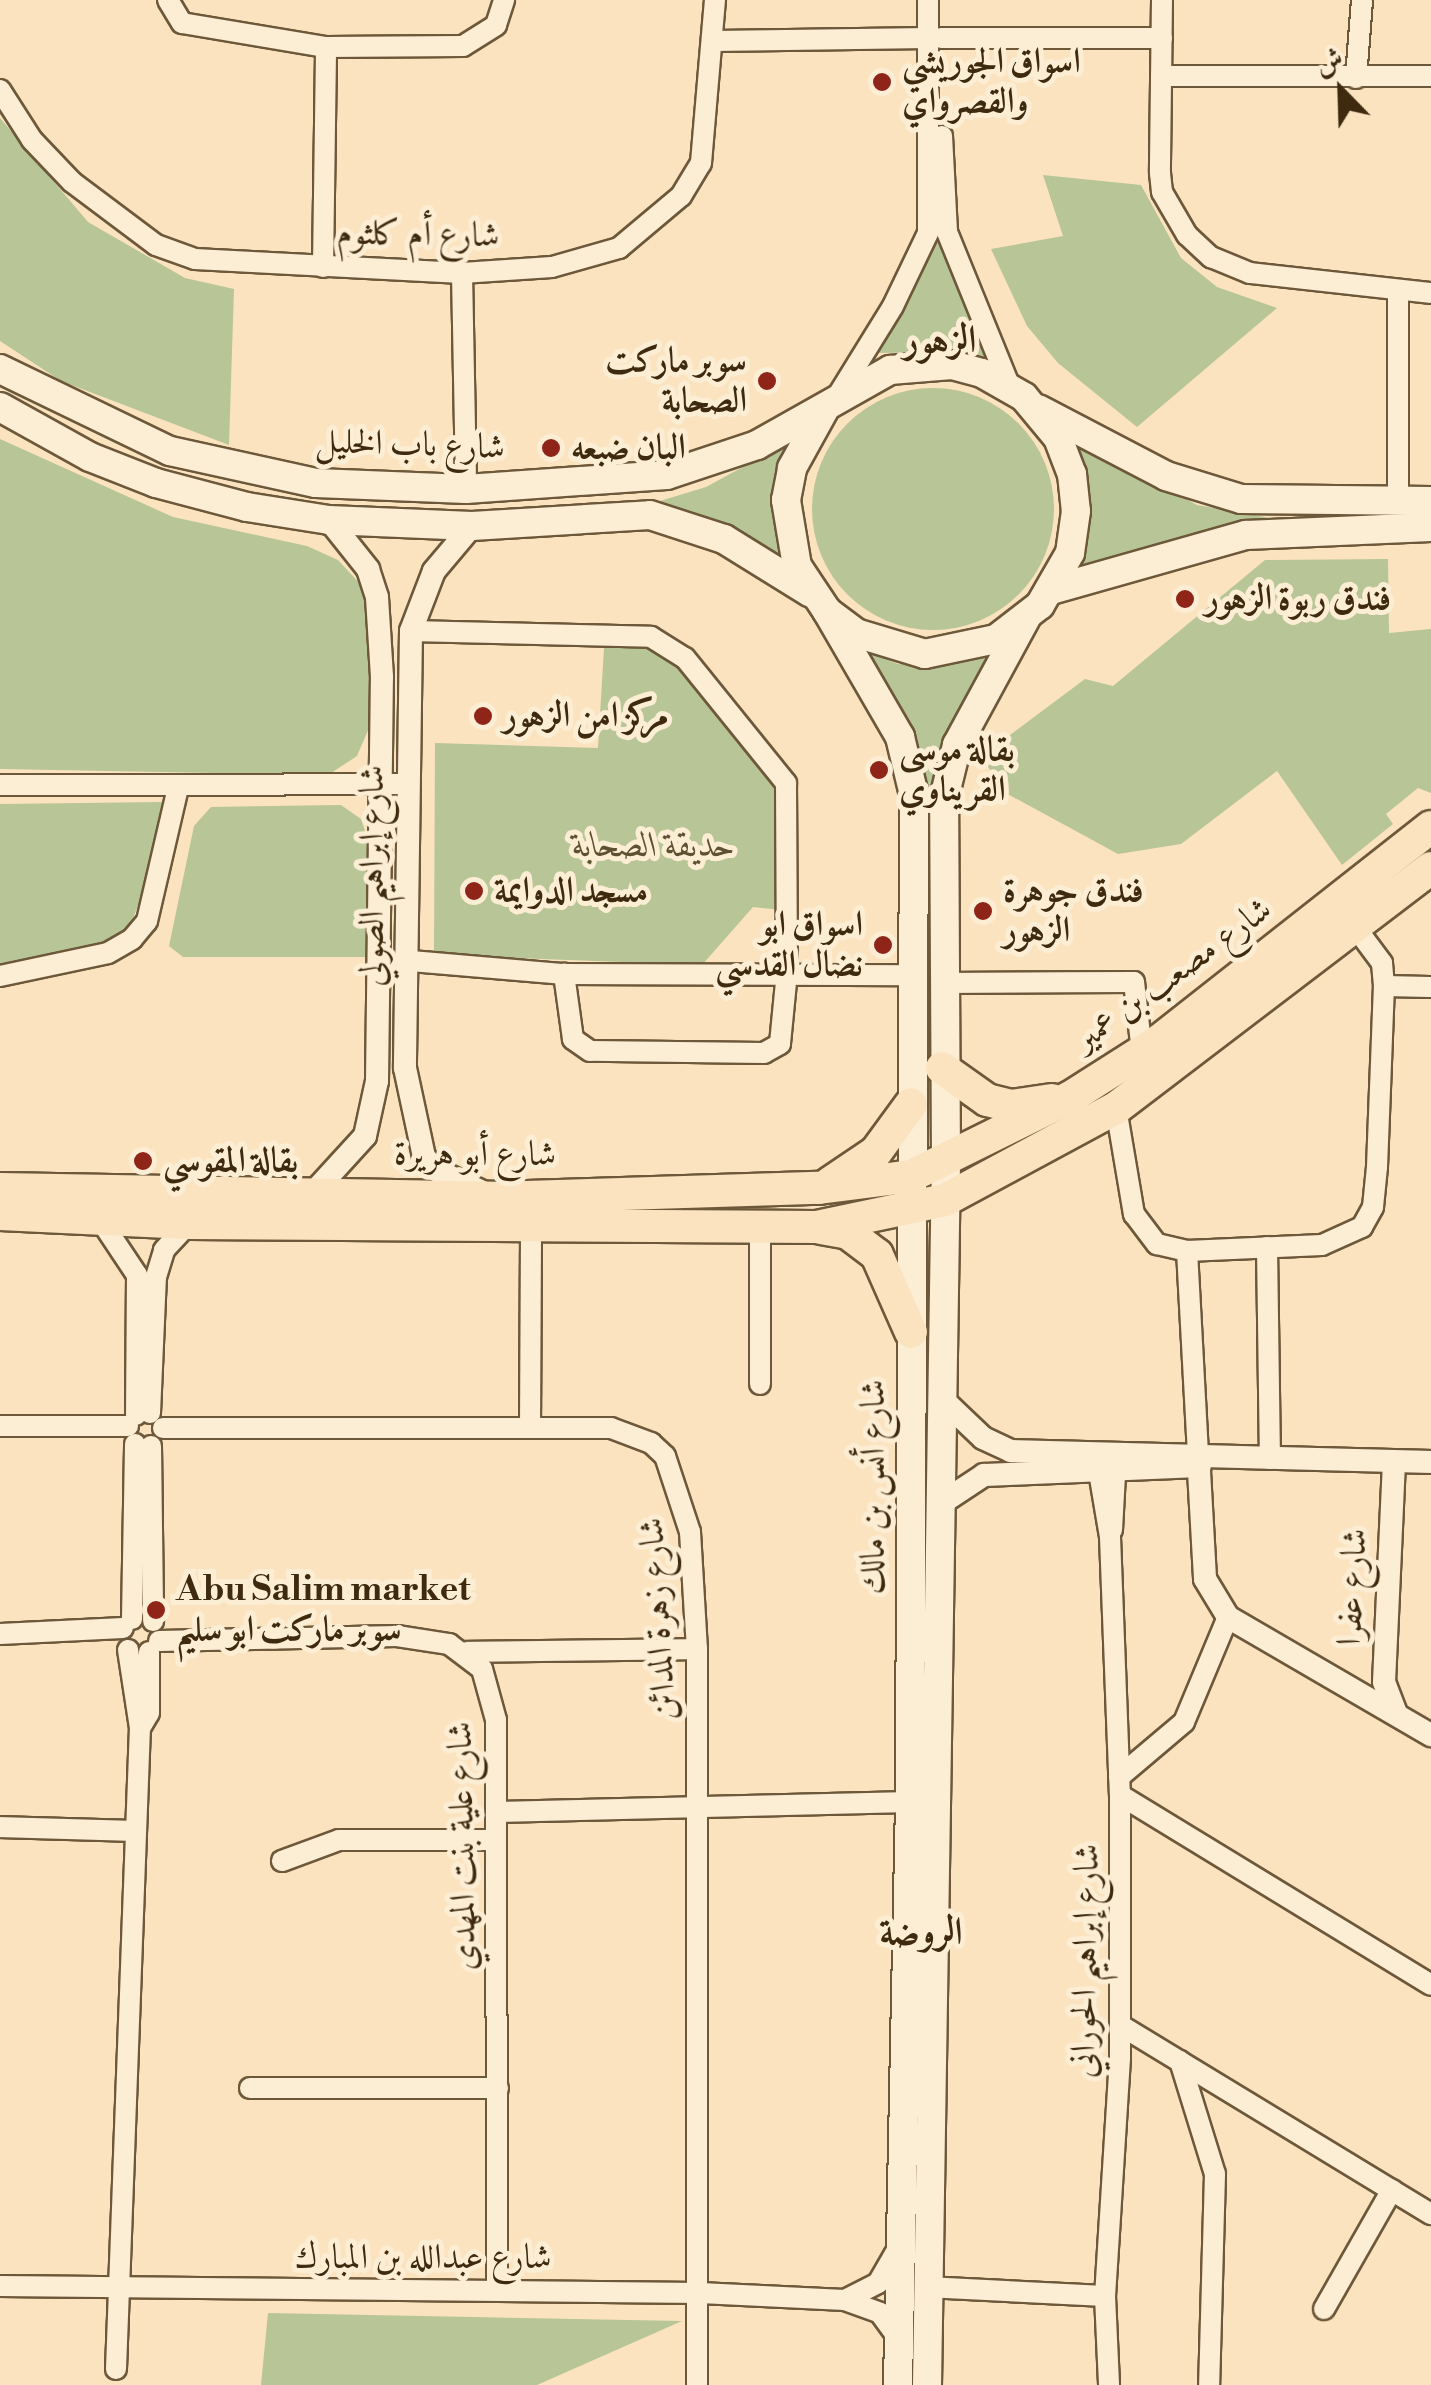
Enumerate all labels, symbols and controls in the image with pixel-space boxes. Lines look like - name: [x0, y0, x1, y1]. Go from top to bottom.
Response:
- north arrow: [1291, 40, 1391, 140]
- text: ش: [1309, 40, 1349, 83]
- place label: اسواق الجوريشي والقصرواي: [902, 41, 1081, 123]
- marker: اسواق الجوريشي والقصرواي: [871, 71, 893, 93]
- street label: شارع أم كلثوم: [336, 213, 500, 257]
- district label: الزهور: [904, 318, 976, 364]
- place label: سوبر ماركت الصحابة: [605, 340, 747, 422]
- marker: سوبر ماركت الصحابة: [756, 370, 778, 392]
- street label: شارع باب الخليل: [314, 421, 506, 469]
- place label: البان ضبعه: [571, 427, 686, 469]
- marker: البان ضبعه: [540, 437, 562, 459]
- place label: فندق ربوة الزهور: [1205, 578, 1391, 620]
- marker: فندق ربوة الزهور: [1174, 588, 1196, 610]
- place label: مركز امن الزهور: [503, 695, 669, 737]
- marker: مركز امن الزهور: [472, 705, 494, 727]
- place label: بقالة موسى القريناوي: [899, 729, 1015, 811]
- marker: بقالة موسى القريناوي: [868, 759, 890, 781]
- street label: شارع إبراهيم الصولي: [352, 765, 394, 987]
- park label: حديقة الصحابة: [572, 825, 736, 867]
- place label: مسجد الدوايمة: [494, 870, 648, 912]
- place label: فندق جوهرة الزهور: [1003, 870, 1144, 952]
- marker: مسجد الدوايمة: [463, 880, 485, 902]
- street label: شارع مصعب بن عمير: [1066, 889, 1280, 1061]
- marker: فندق جوهرة الزهور: [972, 900, 994, 922]
- place label: اسواق ابو نضال القدسي: [715, 904, 863, 986]
- marker: اسواق ابو نضال القدسي: [872, 934, 894, 956]
- street label: شارع أبو هريرة: [394, 1134, 556, 1176]
- place label: بقالة المقوسي: [163, 1140, 298, 1182]
- marker: بقالة المقوسي: [132, 1150, 154, 1172]
- street label: شارع أنس بن مالك: [853, 1380, 895, 1594]
- street label: شارع زهرة المدائن: [631, 1516, 687, 1722]
- street label: شارع عفرا: [1329, 1527, 1377, 1647]
- place label: Abu Salim market سوبر ماركت ابو سليم: [176, 1569, 471, 1651]
- marker: Abu Salim market سوبر ماركت ابو سليم: [145, 1599, 167, 1621]
- street label: شارع علية بنت المهدي: [440, 1721, 486, 1971]
- street label: شارع إبراهيم الحوراني: [1063, 1843, 1109, 2079]
- district label: الروضة: [879, 1910, 963, 1956]
- street label: شارع عبدالله بن المبارك: [294, 2237, 552, 2279]

